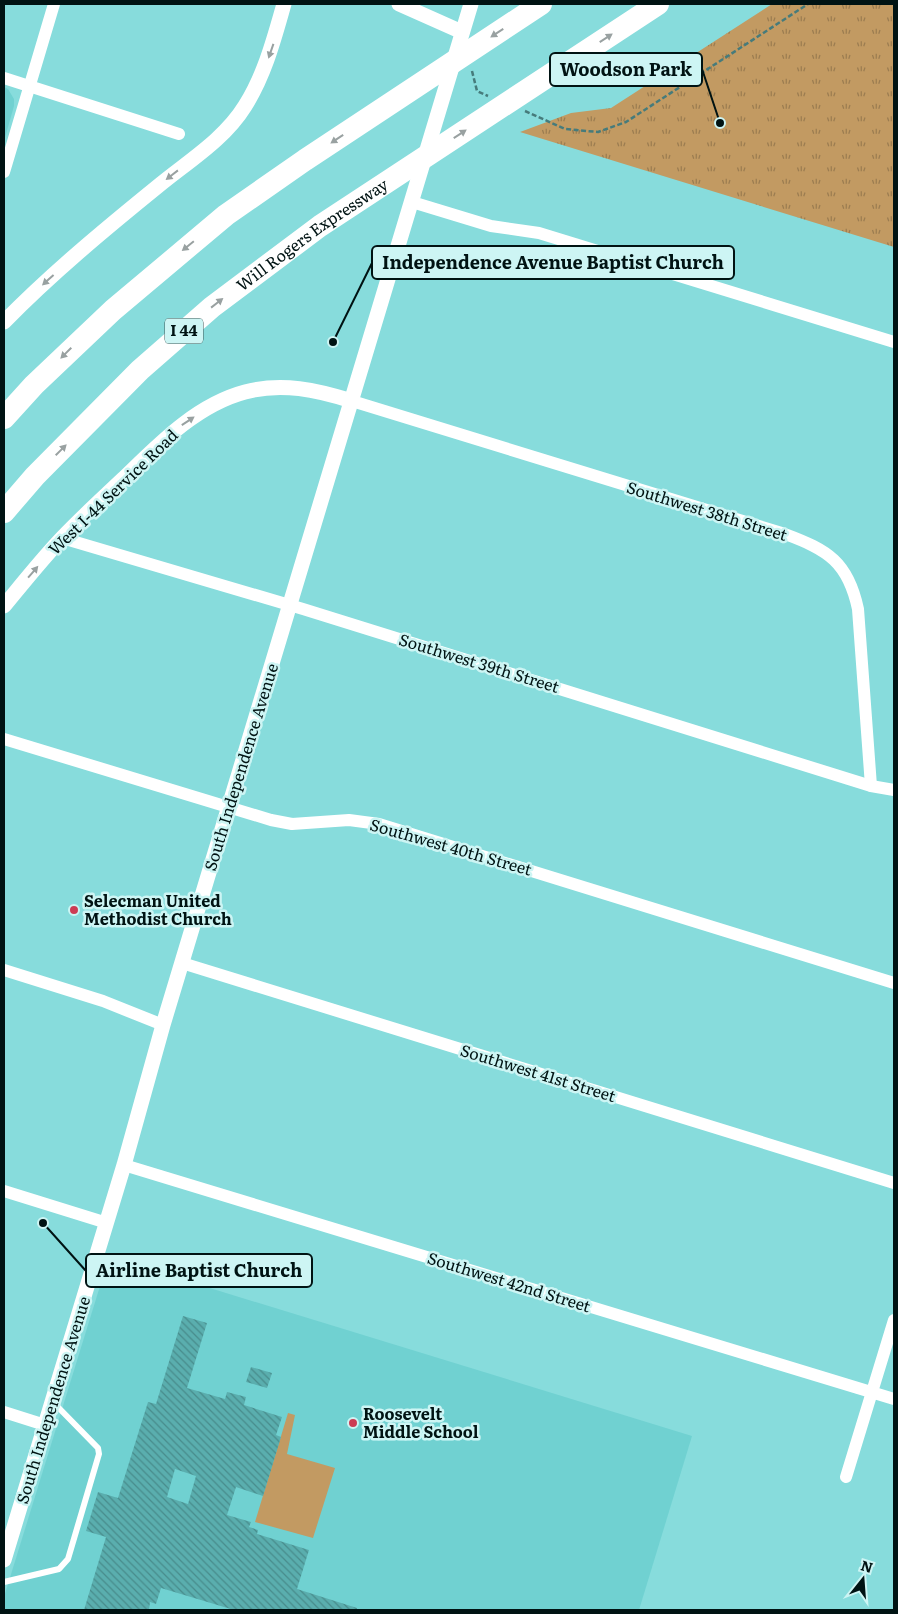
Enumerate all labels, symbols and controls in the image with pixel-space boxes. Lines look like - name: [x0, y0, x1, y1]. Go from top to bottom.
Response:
- one-way arrow: [490, 28, 503, 38]
- one-way arrow: [600, 33, 613, 42]
- one-way arrow: [267, 43, 274, 58]
- callout: Woodson Park: [550, 53, 702, 86]
- text: Woodson Park: [560, 55, 693, 82]
- one-way arrow: [453, 129, 466, 139]
- one-way arrow: [330, 134, 344, 143]
- one-way arrow: [166, 169, 179, 180]
- street label: Will Rogers Expressway: [231, 171, 393, 296]
- one-way arrow: [182, 241, 195, 252]
- callout: Independence Avenue Baptist Church: [372, 246, 734, 279]
- text: Independence Avenue Baptist Church: [382, 248, 724, 275]
- one-way arrow: [42, 274, 54, 286]
- one-way arrow: [210, 298, 224, 308]
- road number: I 44: [165, 318, 203, 344]
- one-way arrow: [60, 347, 72, 359]
- one-way arrow: [181, 416, 195, 426]
- street label: West I-44 Service Road: [42, 423, 183, 560]
- one-way arrow: [54, 444, 66, 456]
- street label: Southwest 38th Street: [624, 474, 791, 546]
- one-way arrow: [27, 566, 38, 578]
- street label: Southwest 39th Street: [396, 626, 563, 698]
- street label: South Independence Avenue: [197, 660, 283, 873]
- street label: Southwest 40th Street: [367, 811, 536, 881]
- place label: Selecman United Methodist Church: [84, 888, 232, 930]
- marker: Selecman United Methodist Church: [68, 904, 80, 916]
- street label: Southwest 41st Street: [458, 1037, 619, 1107]
- street label: Southwest 42nd Street: [425, 1245, 594, 1317]
- callout: Airline Baptist Church: [86, 1254, 312, 1287]
- text: Airline Baptist Church: [96, 1256, 302, 1283]
- street label: South Independence Avenue: [9, 1293, 95, 1506]
- place label: Roosevelt Middle School: [363, 1401, 479, 1443]
- marker: Roosevelt Middle School: [347, 1417, 359, 1429]
- north arrow: [838, 1554, 888, 1604]
- text: N: [859, 1554, 876, 1577]

